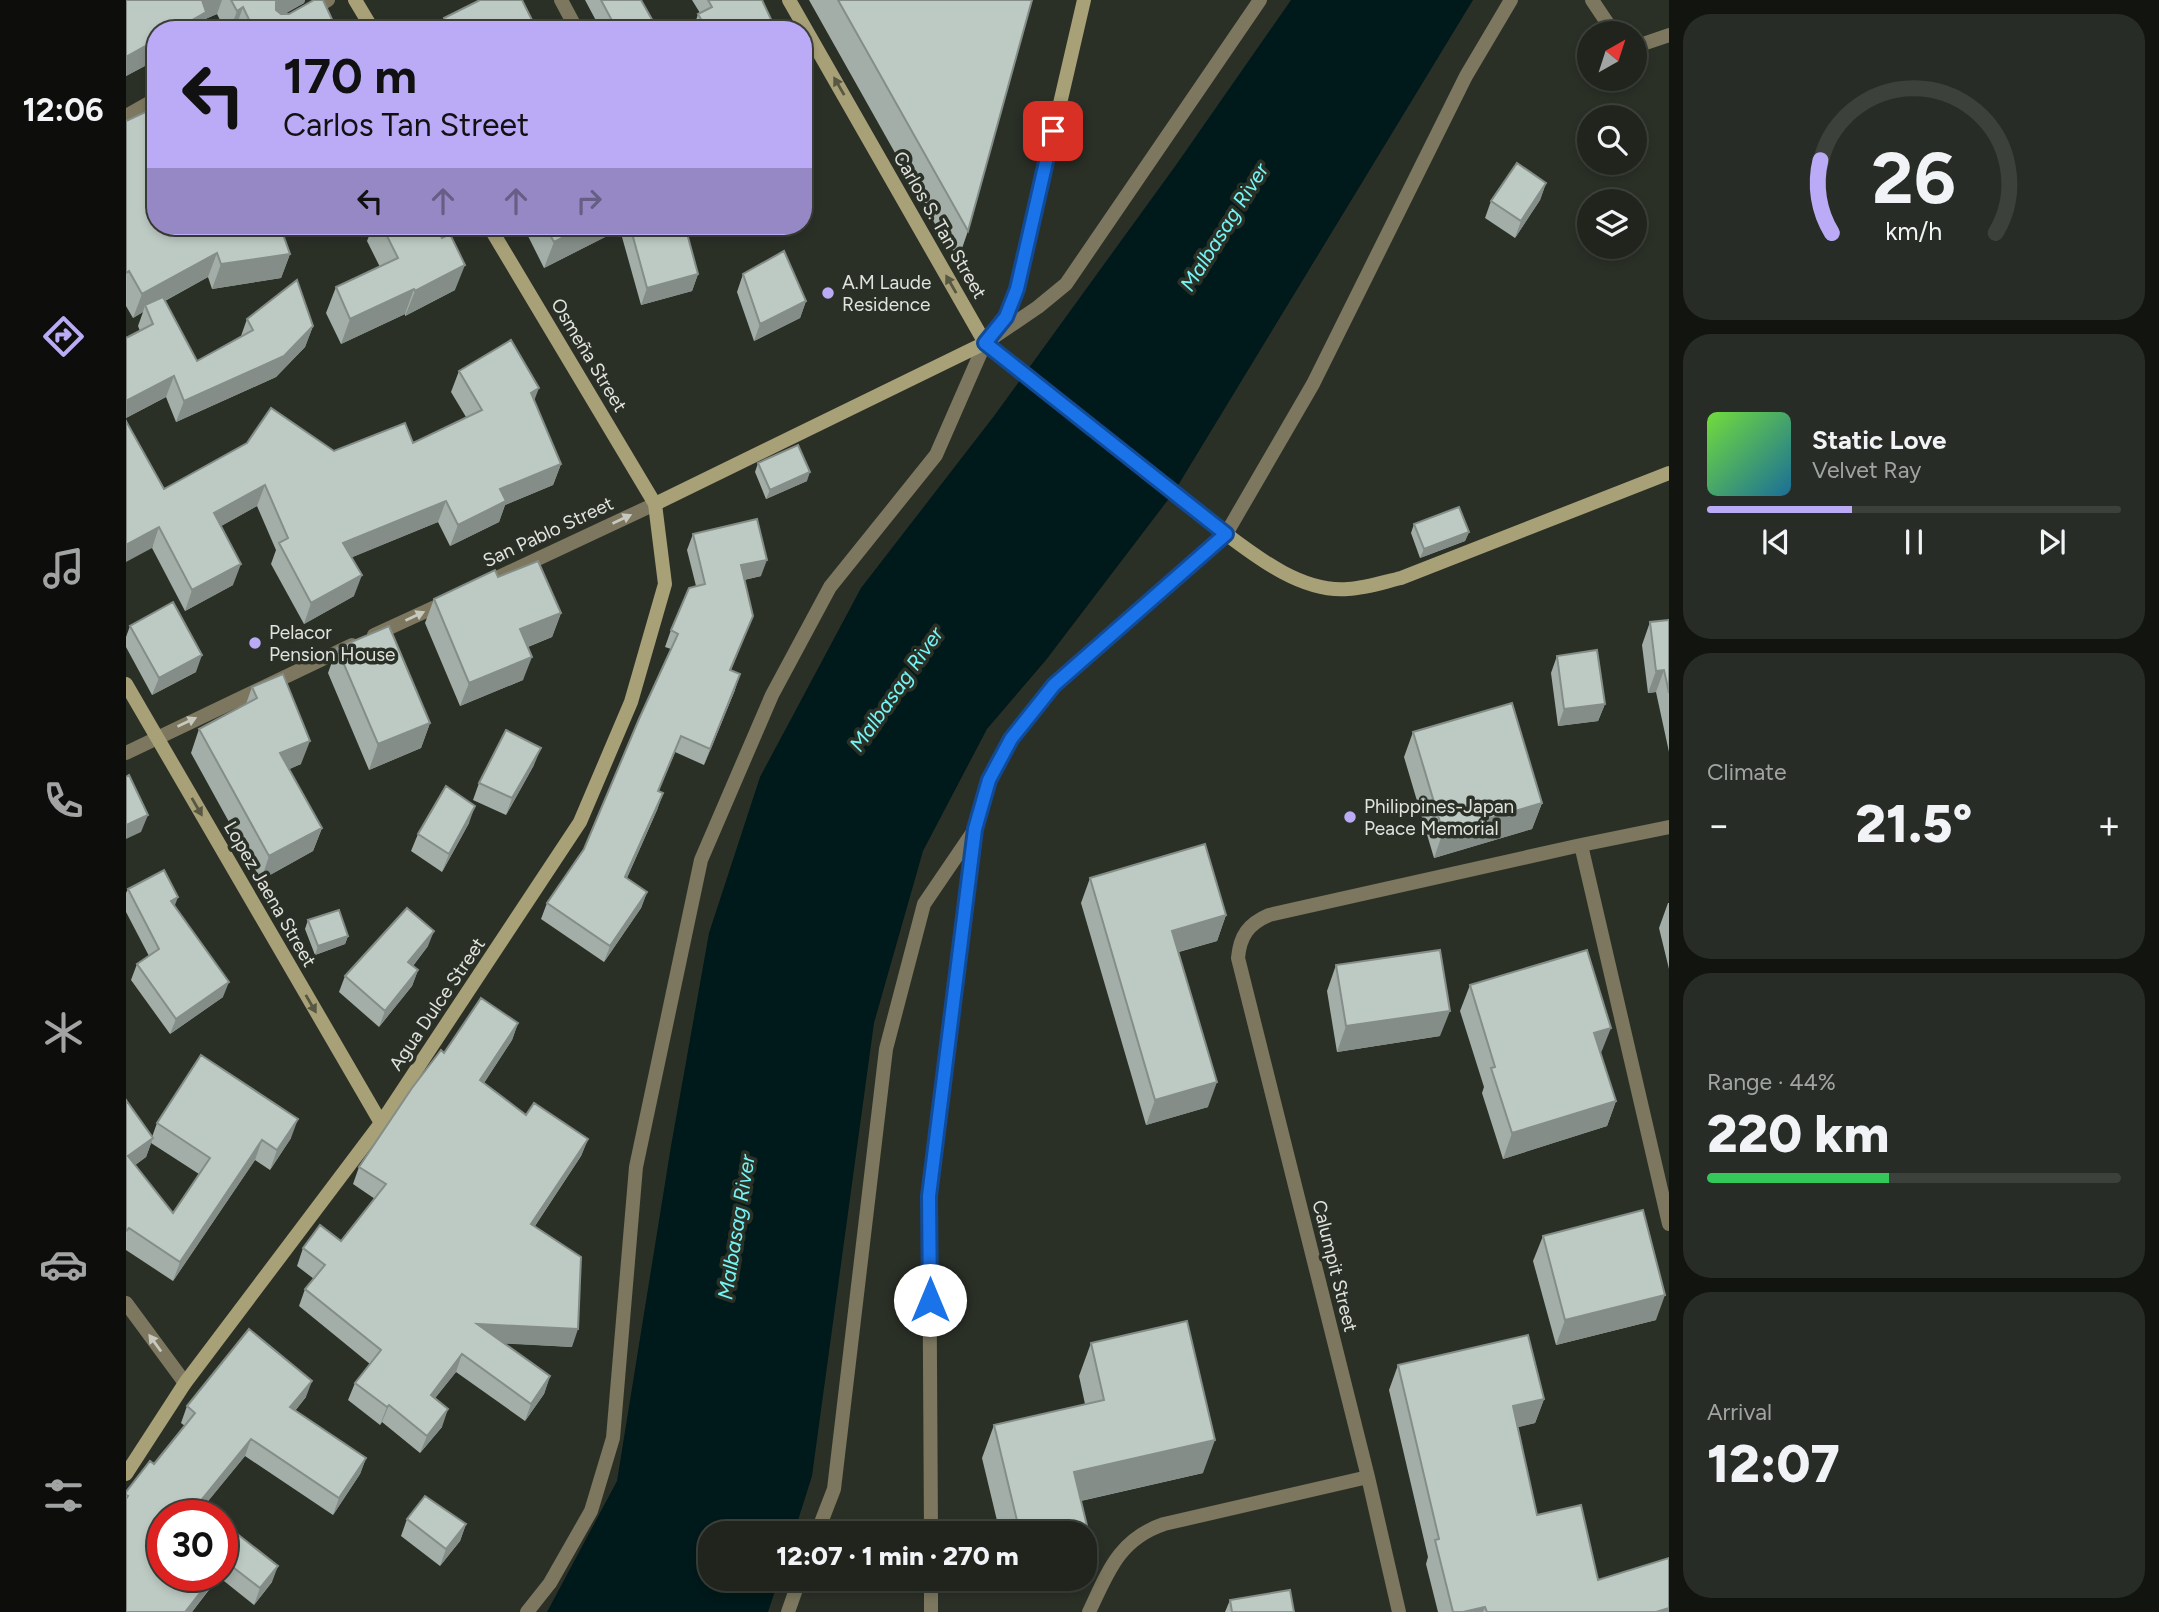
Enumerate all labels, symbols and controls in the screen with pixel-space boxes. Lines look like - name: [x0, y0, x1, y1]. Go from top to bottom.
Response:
- north arrow: [1577, 21, 1647, 91]
- map controls: [1577, 21, 1647, 259]
- text: 170 m: [283, 46, 417, 105]
- icon: left: [168, 49, 259, 140]
- one-way arrow: [832, 77, 845, 96]
- text: 12:06: [23, 91, 103, 129]
- pin: [1023, 101, 1083, 161]
- button: search: [1577, 105, 1647, 175]
- text: Carlos Tan Street: [283, 106, 529, 144]
- icon: arrive: [1034, 112, 1072, 150]
- text: 26: [1872, 134, 1956, 221]
- street label: Carlos S. Tan Street: [888, 147, 992, 303]
- water label: Malbasag River: [1175, 158, 1274, 296]
- icon: left: [351, 182, 389, 220]
- icon: ahead: [424, 182, 462, 220]
- icon: ahead: [497, 182, 535, 220]
- icon: right: [570, 182, 608, 220]
- button: layers: [1577, 189, 1647, 259]
- text: km/h: [1885, 216, 1943, 246]
- place label: A.M Laude Residence: [842, 271, 931, 316]
- one-way arrow: [946, 274, 958, 294]
- marker: A.M Laude Residence: [820, 285, 836, 301]
- street label: Osmeña Street: [546, 294, 632, 416]
- icon: directions: [39, 312, 88, 361]
- text: Static Love: [1812, 424, 1946, 456]
- text: Velvet Ray: [1812, 456, 1921, 484]
- street label: San Pablo Street: [479, 492, 617, 572]
- one-way arrow: [611, 514, 632, 525]
- icon: previous: [1757, 523, 1795, 561]
- icon: pause: [1895, 523, 1933, 561]
- icon: next: [2033, 523, 2071, 561]
- icon: music: [39, 544, 88, 593]
- one-way arrow: [405, 610, 426, 621]
- place label: Pelacor Pension House: [269, 621, 395, 666]
- water label: Malbasag River: [844, 621, 949, 756]
- marker: Pelacor Pension House: [247, 635, 263, 651]
- one-way arrow: [177, 717, 197, 728]
- text: Climate: [1707, 758, 1786, 786]
- icon: phone: [39, 776, 88, 825]
- text: 21.5°: [1856, 793, 1972, 855]
- place label: Philippines-Japan Peace Memorial: [1364, 795, 1514, 840]
- one-way arrow: [191, 797, 203, 816]
- text: −: [1707, 802, 1731, 848]
- text: +: [2097, 802, 2121, 848]
- marker: Philippines-Japan Peace Memorial: [1342, 809, 1358, 825]
- street label: Lopez Jaena Street: [219, 817, 321, 971]
- street label: Agua Dulce Street: [384, 933, 490, 1075]
- one-way arrow: [305, 994, 317, 1013]
- icon: climate: [39, 1008, 88, 1057]
- text: Range · 44%: [1707, 1068, 1836, 1096]
- text: 220 km: [1707, 1103, 1889, 1165]
- water label: Malbasag River: [712, 1152, 760, 1301]
- street label: Calumpit Street: [1308, 1198, 1362, 1334]
- icon: car: [39, 1240, 88, 1289]
- position arrow: [893, 1263, 967, 1337]
- one-way arrow: [149, 1334, 163, 1352]
- text: Arrival: [1707, 1398, 1772, 1426]
- text: 12:07: [1707, 1433, 1840, 1495]
- icon: filters: [39, 1471, 88, 1520]
- speed limit sign: 30: [147, 1500, 238, 1591]
- text: 12:07 · 1 min · 270 m: [776, 1540, 1019, 1572]

